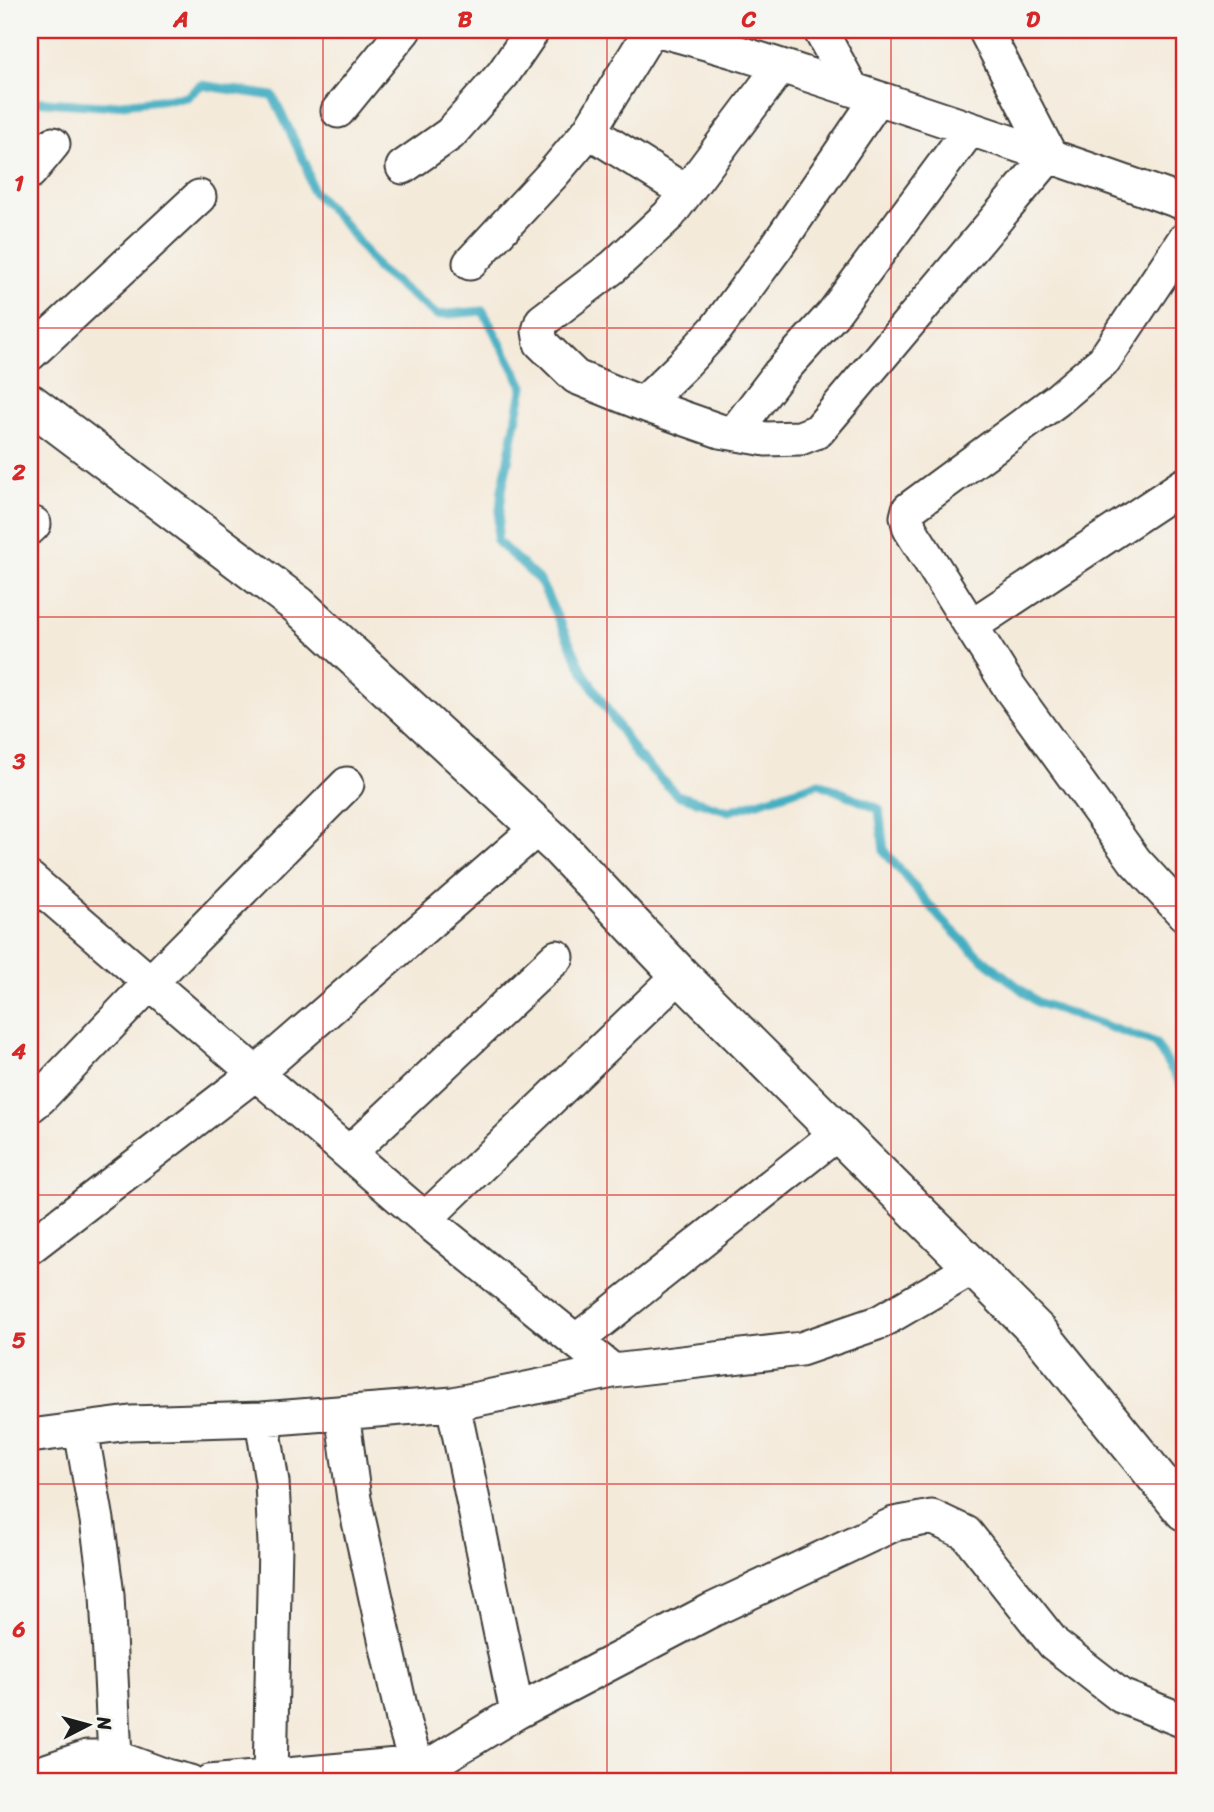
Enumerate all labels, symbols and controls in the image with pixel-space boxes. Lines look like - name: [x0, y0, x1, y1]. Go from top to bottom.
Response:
- text: A: [172, 0, 189, 40]
- text: B: [458, 0, 473, 40]
- text: C: [741, 0, 757, 40]
- text: D: [1026, 0, 1041, 40]
- text: 1: [14, 163, 24, 204]
- text: 2: [11, 452, 26, 493]
- text: 3: [12, 741, 26, 782]
- text: 4: [11, 1031, 27, 1072]
- text: 5: [12, 1320, 26, 1361]
- text: 6: [11, 1609, 26, 1650]
- north arrow: [52, 1689, 122, 1759]
- text: N: [87, 1714, 122, 1732]

